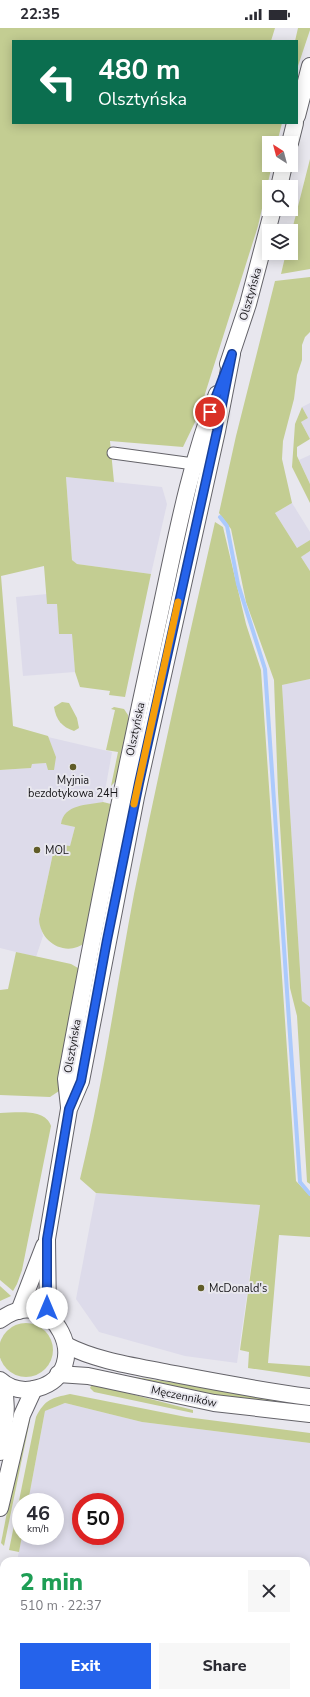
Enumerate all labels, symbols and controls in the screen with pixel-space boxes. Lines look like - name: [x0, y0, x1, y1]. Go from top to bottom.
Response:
- text: 22:35: [20, 4, 60, 24]
- text: 480 m: [98, 51, 181, 89]
- icon: left: [32, 56, 84, 108]
- text: Olsztyńska: [98, 87, 187, 111]
- north arrow: [262, 136, 298, 172]
- map controls: [262, 136, 298, 260]
- button: search: [262, 180, 298, 216]
- button: layers: [262, 224, 298, 260]
- street label: Olsztyńska: [236, 266, 265, 322]
- pin: [193, 395, 227, 429]
- icon: arrive: [199, 401, 221, 423]
- street label: Olsztyńska: [123, 701, 149, 757]
- marker: Myjnia bezdotykowa 24H: [68, 762, 78, 772]
- place label: Myjnia bezdotykowa 24H: [28, 773, 118, 801]
- place label: MOL: [45, 843, 69, 858]
- marker: MOL: [32, 845, 42, 855]
- street label: Olsztyńska: [60, 1018, 85, 1074]
- place label: McDonald's: [209, 1281, 267, 1296]
- marker: McDonald's: [196, 1283, 206, 1293]
- position arrow: [26, 1287, 68, 1329]
- street label: Męczenników: [150, 1382, 218, 1411]
- speed limit sign: 50: [72, 1493, 124, 1545]
- text: 46: [26, 1500, 50, 1527]
- text: km/h: [27, 1522, 49, 1536]
- text: 2 min: [20, 1566, 83, 1598]
- button: close: [248, 1570, 290, 1612]
- text: 510 m · 22:37: [20, 1597, 102, 1615]
- button: Exit: [20, 1643, 151, 1689]
- button: Share: [159, 1643, 290, 1689]

